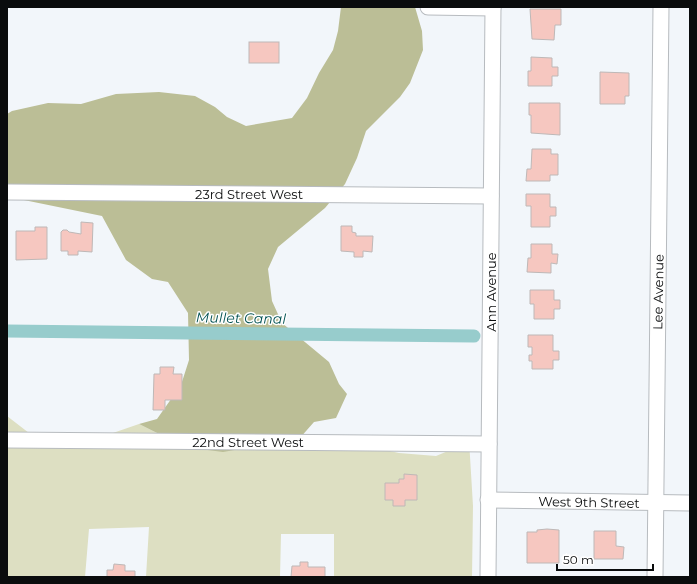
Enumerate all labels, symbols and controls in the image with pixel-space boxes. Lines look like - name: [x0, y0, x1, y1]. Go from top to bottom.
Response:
- street label: 23rd Street West: [195, 186, 303, 202]
- street label: Ann Avenue: [483, 252, 499, 332]
- street label: Lee Avenue: [649, 254, 667, 330]
- water label: Mullet Canal: [196, 308, 286, 328]
- street label: 22nd Street West: [192, 434, 304, 450]
- street label: West 9th Street: [538, 493, 640, 511]
- scale bar: [557, 546, 653, 572]
- text: 50 m: [563, 552, 594, 567]

